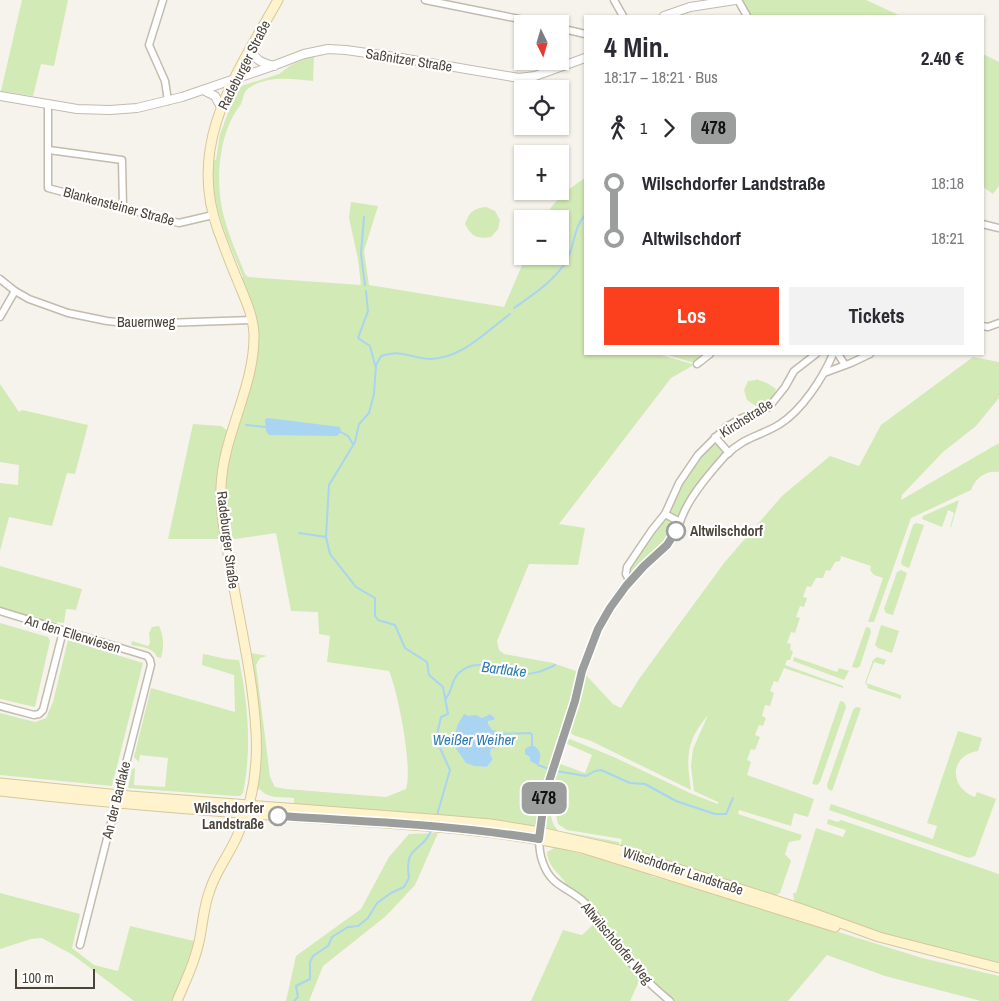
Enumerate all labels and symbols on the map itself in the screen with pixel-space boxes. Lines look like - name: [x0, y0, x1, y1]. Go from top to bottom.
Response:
- north arrow: [514, 15, 569, 70]
- street label: Radeburger Straße: [214, 17, 274, 113]
- street label: Saßnitzer Straße: [364, 44, 454, 76]
- street label: Blankensteiner Straße: [61, 183, 177, 229]
- street label: Bauernweg: [117, 313, 176, 331]
- street label: Kirchstraße: [716, 395, 776, 441]
- street label: Radeburger Straße: [213, 490, 243, 590]
- marker: Altwilschdorf: [666, 521, 686, 541]
- place label: Altwilschdorf: [690, 522, 763, 540]
- street label: An den Ellerwiesen: [22, 611, 123, 657]
- water label: Bartlake: [480, 656, 528, 682]
- water label: Weißer Weiher: [433, 729, 516, 750]
- street label: An der Bartlake: [97, 759, 134, 842]
- line badge: 478: [515, 782, 573, 814]
- place label: Wilschdorfer Landstraße: [194, 799, 265, 833]
- marker: Wilschdorfer Landstraße: [268, 806, 288, 826]
- street label: Wilschdorfer Landstraße: [620, 843, 746, 899]
- street label: Altwilschdorfer Weg: [577, 897, 657, 988]
- scale bar: [15, 966, 95, 989]

